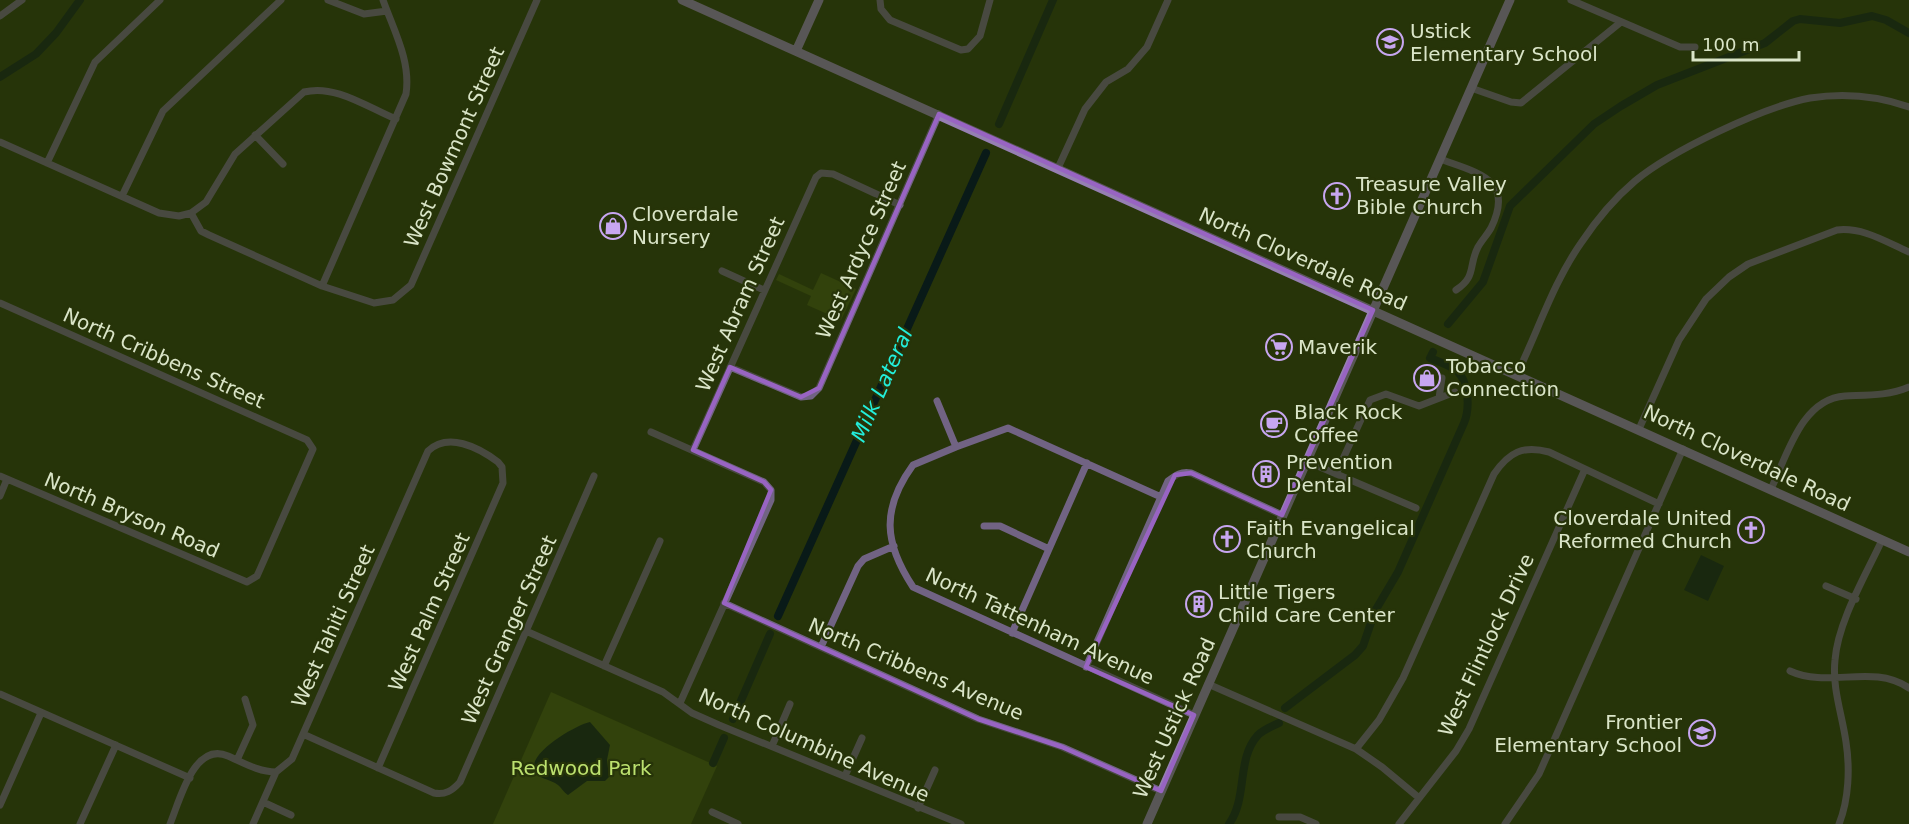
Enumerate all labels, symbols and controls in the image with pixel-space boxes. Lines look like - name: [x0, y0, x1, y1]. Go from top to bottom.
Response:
- place label: Ustick Elementary School: [1410, 19, 1598, 66]
- scale bar: [1693, 24, 1800, 62]
- school or university icon: Ustick Elementary School: [1375, 27, 1405, 57]
- text: 100 m: [1702, 34, 1760, 55]
- street label: West Bowmont Street: [399, 43, 509, 251]
- street label: West Ardyce Street: [811, 157, 911, 343]
- place label: Treasure Valley Bible Church: [1355, 172, 1507, 219]
- church icon: Treasure Valley Bible Church: [1322, 181, 1352, 211]
- place label: Cloverdale Nursery: [632, 202, 739, 249]
- street label: North Cloverdale Road: [1195, 202, 1411, 316]
- shop icon: Cloverdale Nursery: [598, 211, 628, 241]
- street label: West Abram Street: [691, 213, 789, 395]
- street label: North Cribbens Street: [60, 303, 269, 413]
- water label: Milk Lateral: [846, 324, 918, 445]
- supermarket icon: Maverik: [1264, 332, 1294, 362]
- place label: Maverik: [1298, 335, 1377, 359]
- place label: Tobacco Connection: [1445, 354, 1559, 401]
- shop icon: Tobacco Connection: [1412, 363, 1442, 393]
- street label: North Cloverdale Road: [1640, 399, 1854, 517]
- place label: Black Rock Coffee: [1294, 400, 1403, 447]
- cafe icon: Black Rock Coffee: [1259, 409, 1289, 439]
- place label: Prevention Dental: [1286, 450, 1393, 497]
- building icon: Prevention Dental: [1251, 459, 1281, 489]
- street label: North Bryson Road: [41, 467, 223, 563]
- place label: Cloverdale United Reformed Church: [1553, 506, 1732, 553]
- church icon: Cloverdale United Reformed Church: [1736, 515, 1766, 545]
- place label: Faith Evangelical Church: [1246, 516, 1415, 563]
- church icon: Faith Evangelical Church: [1212, 524, 1242, 554]
- street label: West Palm Street: [383, 529, 475, 695]
- street label: West Granger Street: [456, 532, 562, 728]
- street label: West Tahiti Street: [286, 541, 380, 711]
- street label: West Flintlock Drive: [1433, 550, 1539, 740]
- street label: North Tattenham Avenue: [922, 562, 1158, 690]
- place label: Little Tigers Child Care Center: [1218, 580, 1396, 627]
- building icon: Little Tigers Child Care Center: [1184, 589, 1214, 619]
- street label: North Cribbens Avenue: [805, 613, 1027, 725]
- street label: West Ustick Road: [1128, 634, 1220, 802]
- street label: North Columbine Avenue: [695, 683, 933, 807]
- place label: Frontier Elementary School: [1494, 710, 1683, 757]
- school or university icon: Frontier Elementary School: [1687, 718, 1717, 748]
- park label: Redwood Park: [510, 756, 652, 780]

